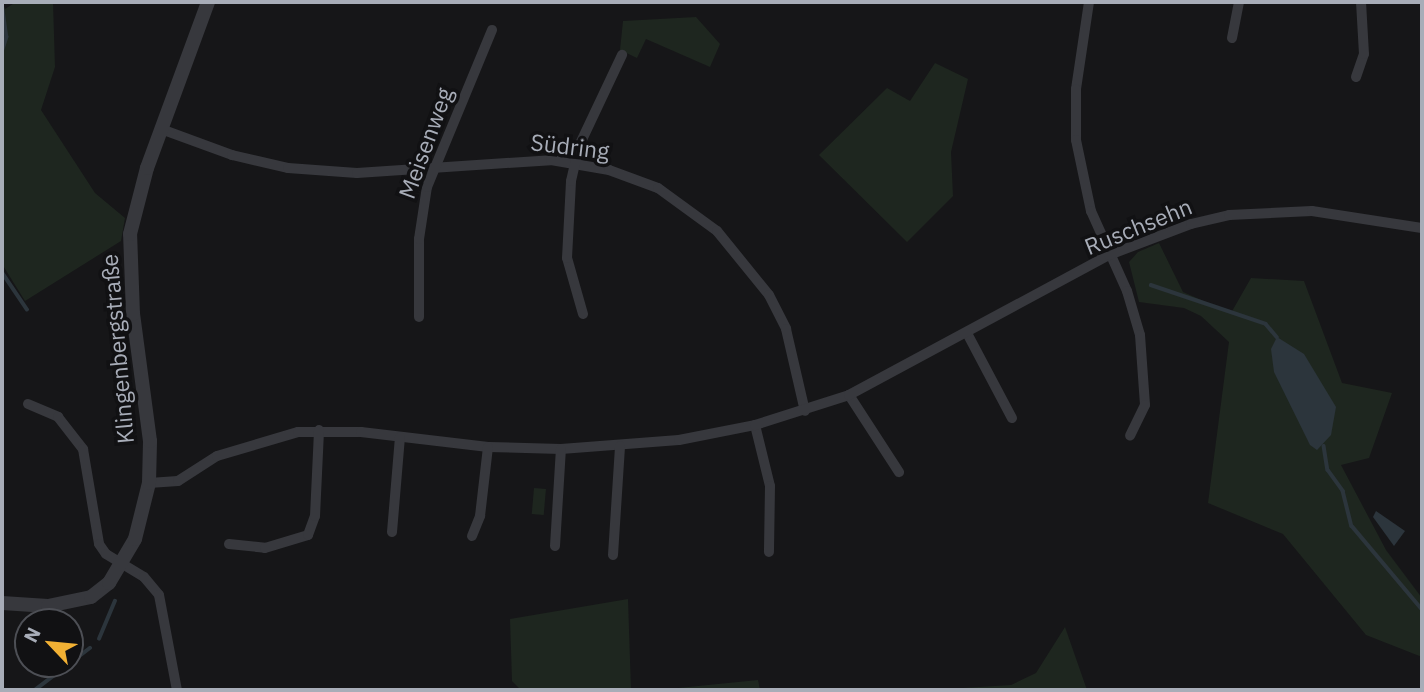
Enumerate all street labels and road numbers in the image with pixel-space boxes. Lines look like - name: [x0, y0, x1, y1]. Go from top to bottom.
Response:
- street label: Meisenweg: [392, 84, 458, 202]
- street label: Südring: [529, 127, 611, 165]
- street label: Ruschsehn: [1080, 192, 1196, 260]
- street label: Klingenbergstraße: [95, 253, 139, 445]

